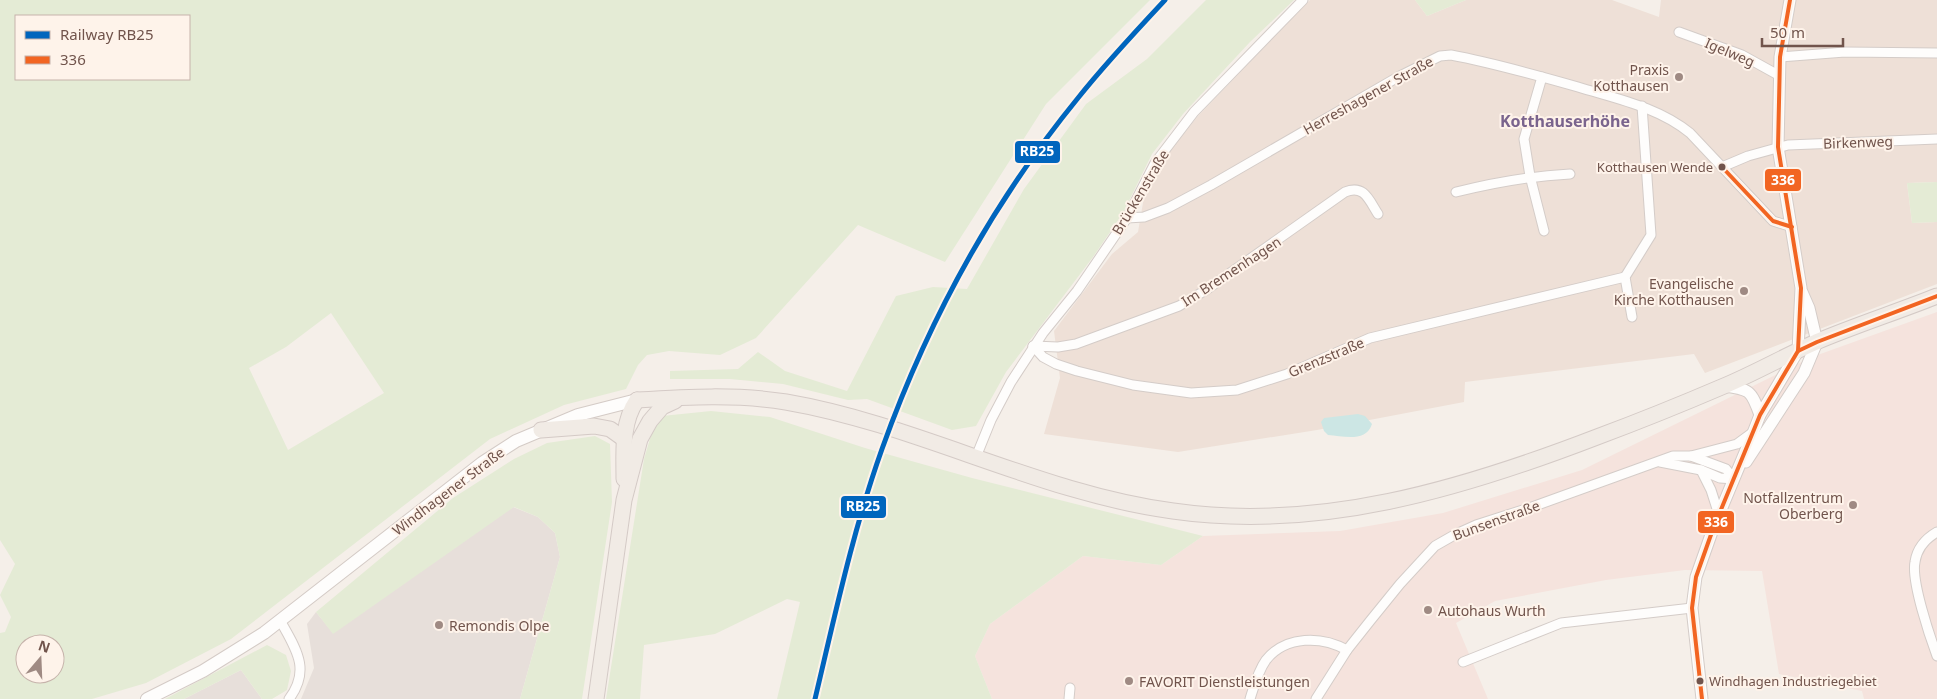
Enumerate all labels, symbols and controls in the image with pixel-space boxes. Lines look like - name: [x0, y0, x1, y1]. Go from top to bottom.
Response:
- legend: [15, 15, 190, 80]
- scale bar: [1762, 15, 1843, 47]
- text: 50 m: [1770, 22, 1805, 42]
- text: Railway RB25: [60, 24, 153, 44]
- street label: Igelweg: [1702, 33, 1758, 71]
- text: 336: [60, 49, 86, 69]
- street label: Herreshagener Straße: [1300, 51, 1437, 139]
- place label: Praxis Kotthausen: [1593, 60, 1669, 95]
- marker: Praxis Kotthausen: [1673, 71, 1685, 83]
- district label: Kotthauserhöhe: [1500, 110, 1630, 132]
- street label: Birkenweg: [1823, 131, 1893, 153]
- line badge: RB25: [1014, 140, 1061, 164]
- text: RB25: [1020, 141, 1054, 160]
- street label: Brückenstraße: [1107, 146, 1173, 238]
- place label: Kotthausen Wende: [1597, 158, 1713, 176]
- marker: Kotthausen Wende: [1717, 162, 1727, 172]
- line badge: 336: [1764, 168, 1802, 192]
- text: 336: [1771, 170, 1795, 189]
- street label: Im Bremenhagen: [1177, 232, 1285, 310]
- place label: Evangelische Kirche Kotthausen: [1614, 274, 1734, 309]
- marker: Evangelische Kirche Kotthausen: [1738, 285, 1750, 297]
- street label: Grenzstraße: [1285, 332, 1367, 382]
- street label: Windhagener Straße: [388, 443, 508, 539]
- place label: Notfallzentrum Oberberg: [1743, 488, 1843, 523]
- line badge: RB25: [840, 495, 887, 519]
- street label: Bunsenstraße: [1450, 495, 1542, 545]
- text: RB25: [846, 496, 880, 515]
- marker: Notfallzentrum Oberberg: [1847, 499, 1859, 511]
- line badge: 336: [1697, 510, 1735, 534]
- text: 336: [1704, 512, 1728, 531]
- place label: Autohaus Wurth: [1438, 601, 1546, 620]
- marker: Autohaus Wurth: [1422, 604, 1434, 616]
- place label: Remondis Olpe: [449, 616, 550, 635]
- marker: Remondis Olpe: [433, 619, 445, 631]
- north arrow: [15, 634, 65, 684]
- text: N: [36, 635, 53, 657]
- place label: FAVORIT Dienstleistungen: [1139, 672, 1310, 691]
- place label: Windhagen Industriegebiet: [1709, 672, 1877, 690]
- marker: FAVORIT Dienstleistungen: [1123, 675, 1135, 687]
- marker: Windhagen Industriegebiet: [1695, 676, 1705, 686]

